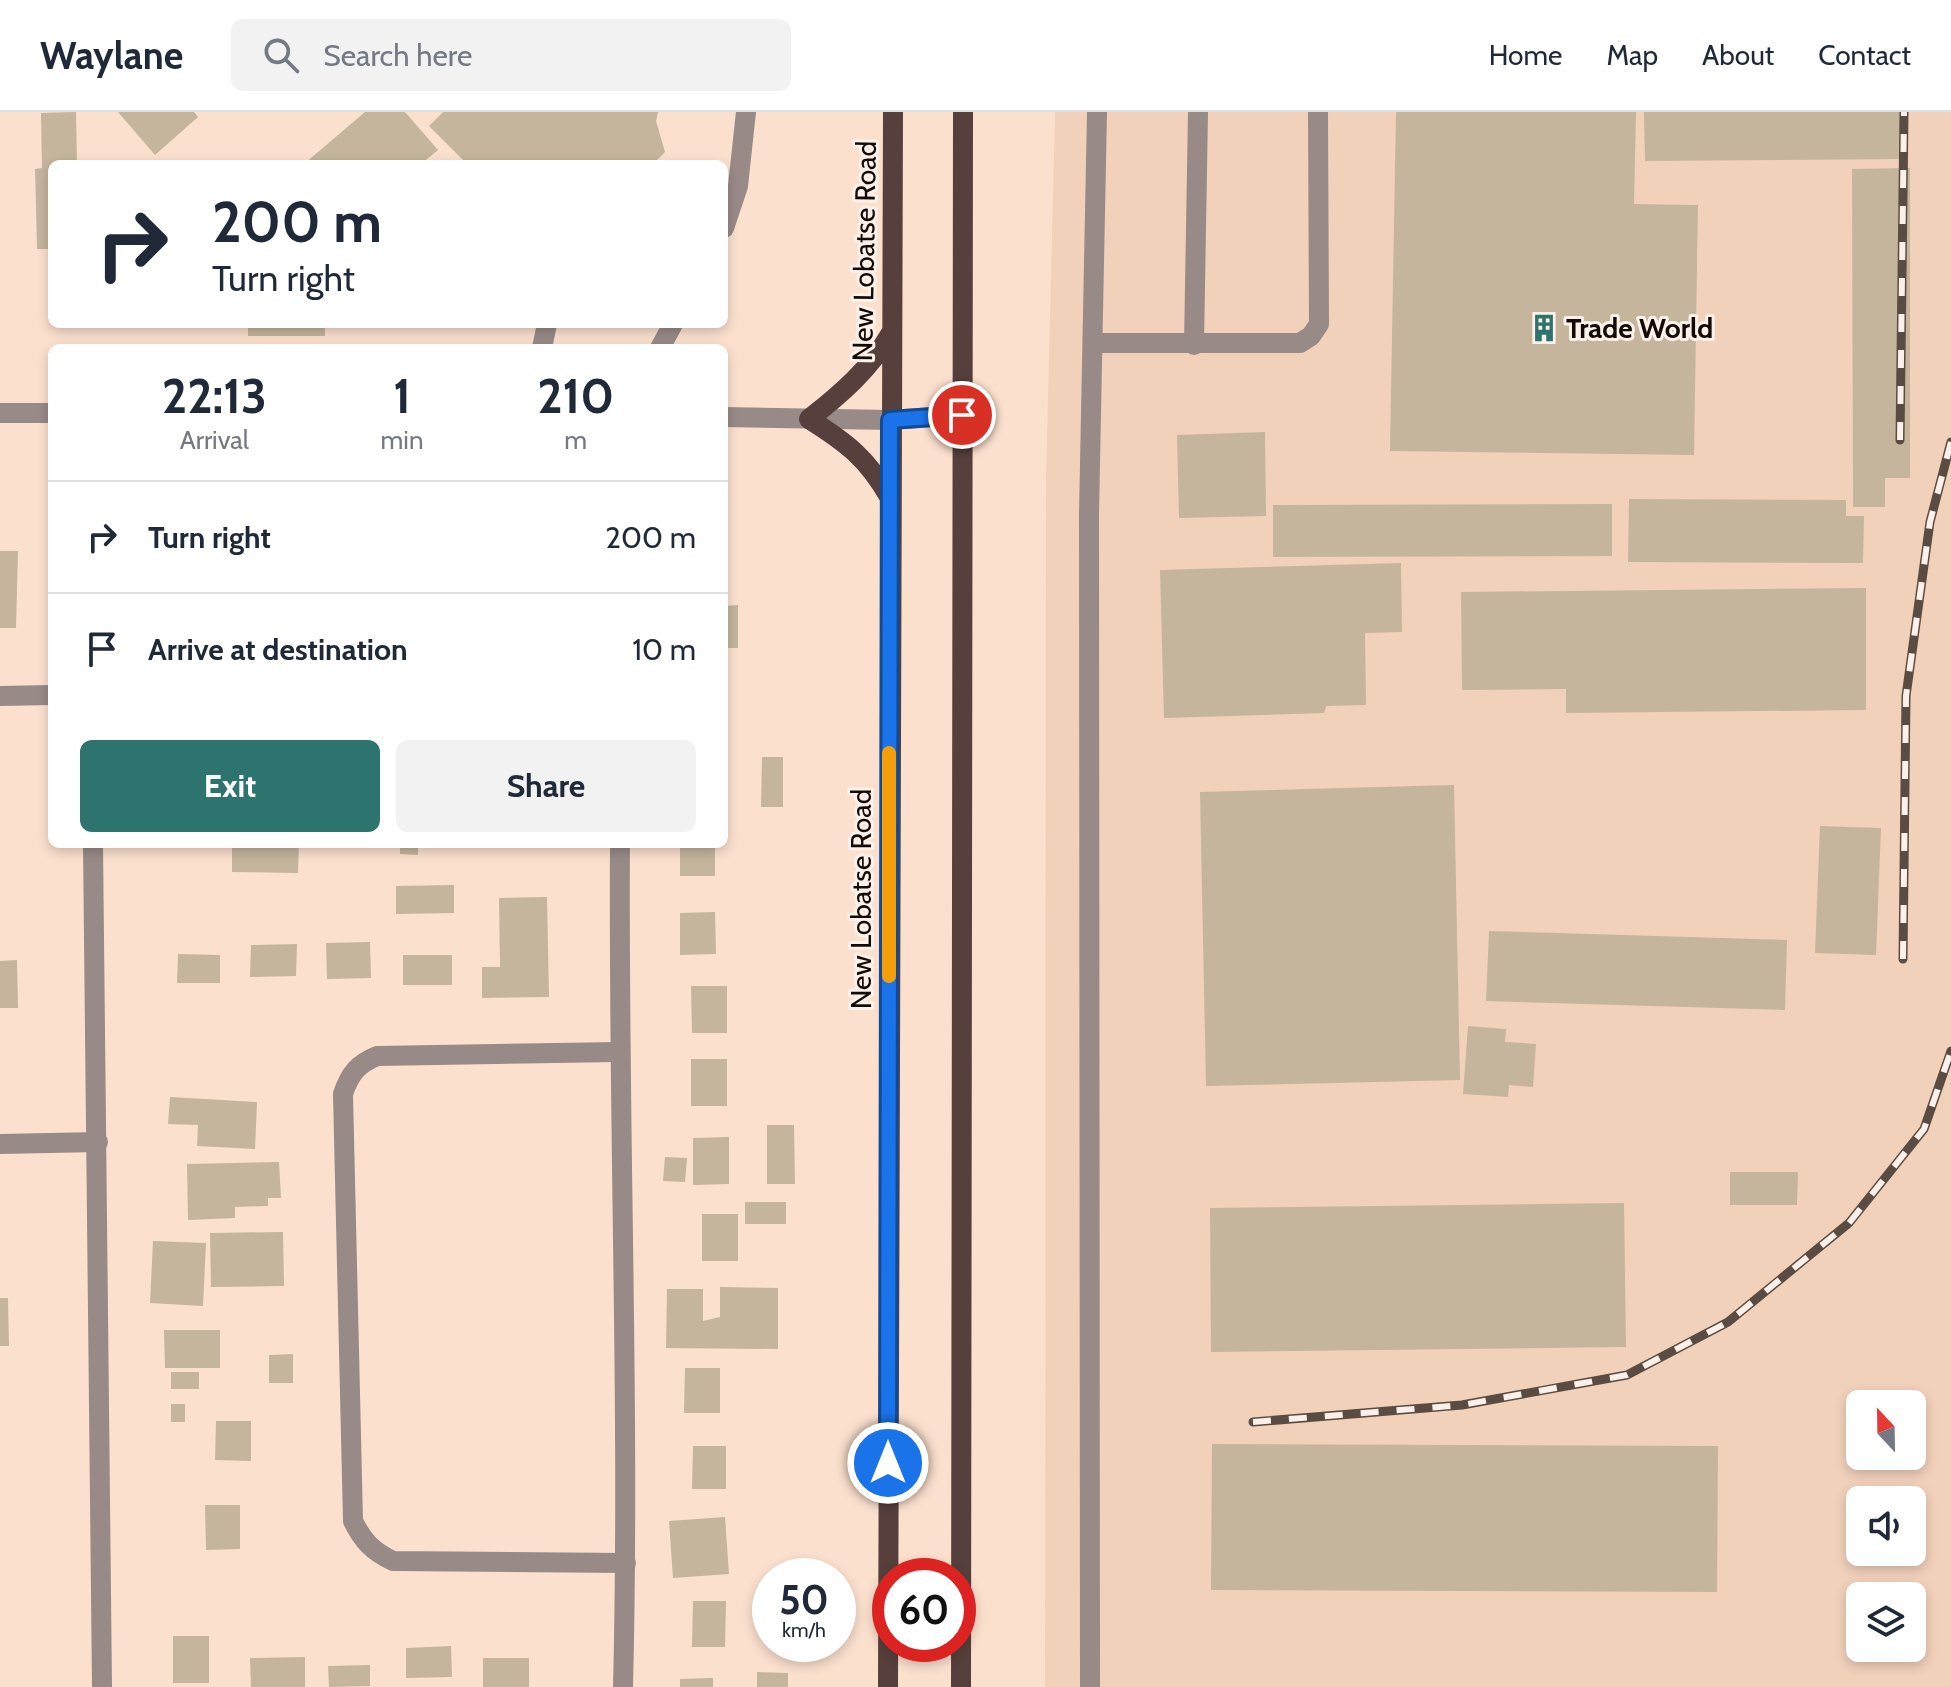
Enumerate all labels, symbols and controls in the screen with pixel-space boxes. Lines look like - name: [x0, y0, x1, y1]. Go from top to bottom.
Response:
- search box: [231, 19, 791, 91]
- text: Waylane: [40, 32, 183, 79]
- icon: search: [259, 33, 303, 77]
- text: Search here: [323, 37, 472, 74]
- text: Home: [1489, 38, 1562, 72]
- text: Map: [1606, 38, 1658, 72]
- text: About: [1702, 38, 1774, 72]
- text: Contact: [1818, 38, 1911, 72]
- street label: New Lobatse Road: [845, 140, 883, 362]
- text: 200 m: [212, 188, 382, 256]
- icon: right: [80, 192, 184, 296]
- text: Turn right: [212, 256, 355, 300]
- place label: Trade World: [1566, 311, 1713, 345]
- building icon: Trade World: [1529, 313, 1559, 343]
- text: 22:13: [162, 367, 267, 425]
- text: 1: [393, 367, 411, 425]
- text: 210: [537, 367, 614, 425]
- pin: [928, 381, 996, 449]
- icon: arrive: [940, 393, 984, 437]
- text: Arrival: [180, 424, 249, 456]
- text: min: [381, 424, 423, 456]
- text: m: [564, 424, 587, 456]
- icon: right: [80, 515, 124, 559]
- text: Turn right: [148, 519, 271, 556]
- text: 200 m: [605, 519, 696, 556]
- icon: arrive: [80, 627, 124, 671]
- text: Arrive at destination: [148, 631, 408, 668]
- text: 10 m: [632, 631, 696, 668]
- button: Exit: [80, 740, 380, 832]
- button: Share: [396, 740, 696, 832]
- street label: New Lobatse Road: [844, 789, 878, 1009]
- north arrow: [1846, 1390, 1926, 1470]
- map controls: [1846, 1390, 1926, 1662]
- position arrow: [846, 1421, 930, 1505]
- button: sound: [1846, 1486, 1926, 1566]
- speed limit sign: 60: [872, 1558, 976, 1662]
- text: 50: [779, 1575, 829, 1624]
- button: layers: [1846, 1582, 1926, 1662]
- text: km/h: [782, 1618, 826, 1642]

